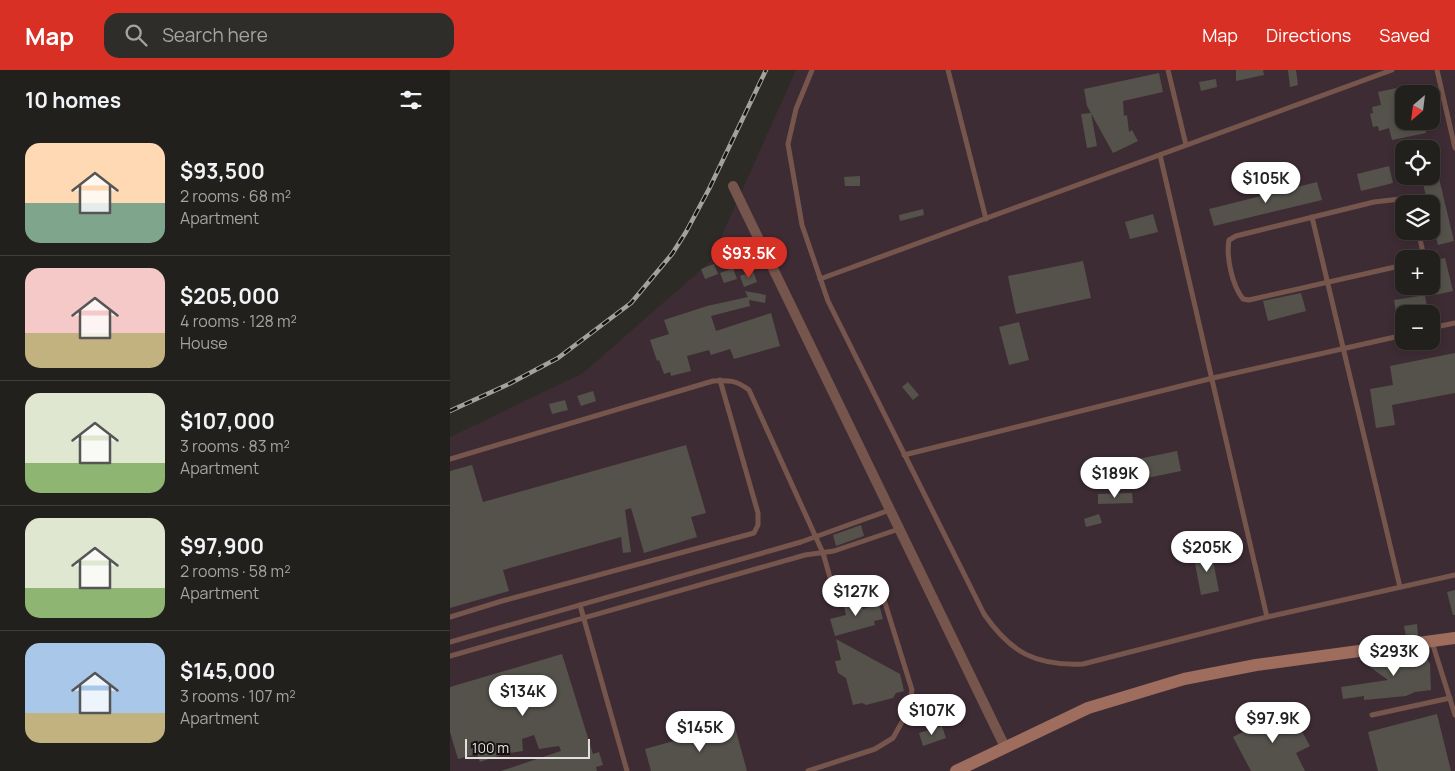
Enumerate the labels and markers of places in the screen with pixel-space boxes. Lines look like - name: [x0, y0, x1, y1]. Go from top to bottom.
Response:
- pin: $105K: [1231, 162, 1301, 204]
- pin: $93.5K: [708, 236, 790, 279]
- pin: $189K: [1080, 456, 1150, 499]
- pin: $205K: [1172, 530, 1242, 573]
- pin: $127K: [821, 574, 891, 617]
- pin: $293K: [1359, 634, 1429, 677]
- pin: $134K: [488, 674, 558, 717]
- pin: $107K: [897, 694, 967, 736]
- pin: $97.9K: [1232, 702, 1314, 744]
- pin: $145K: [665, 710, 735, 753]

